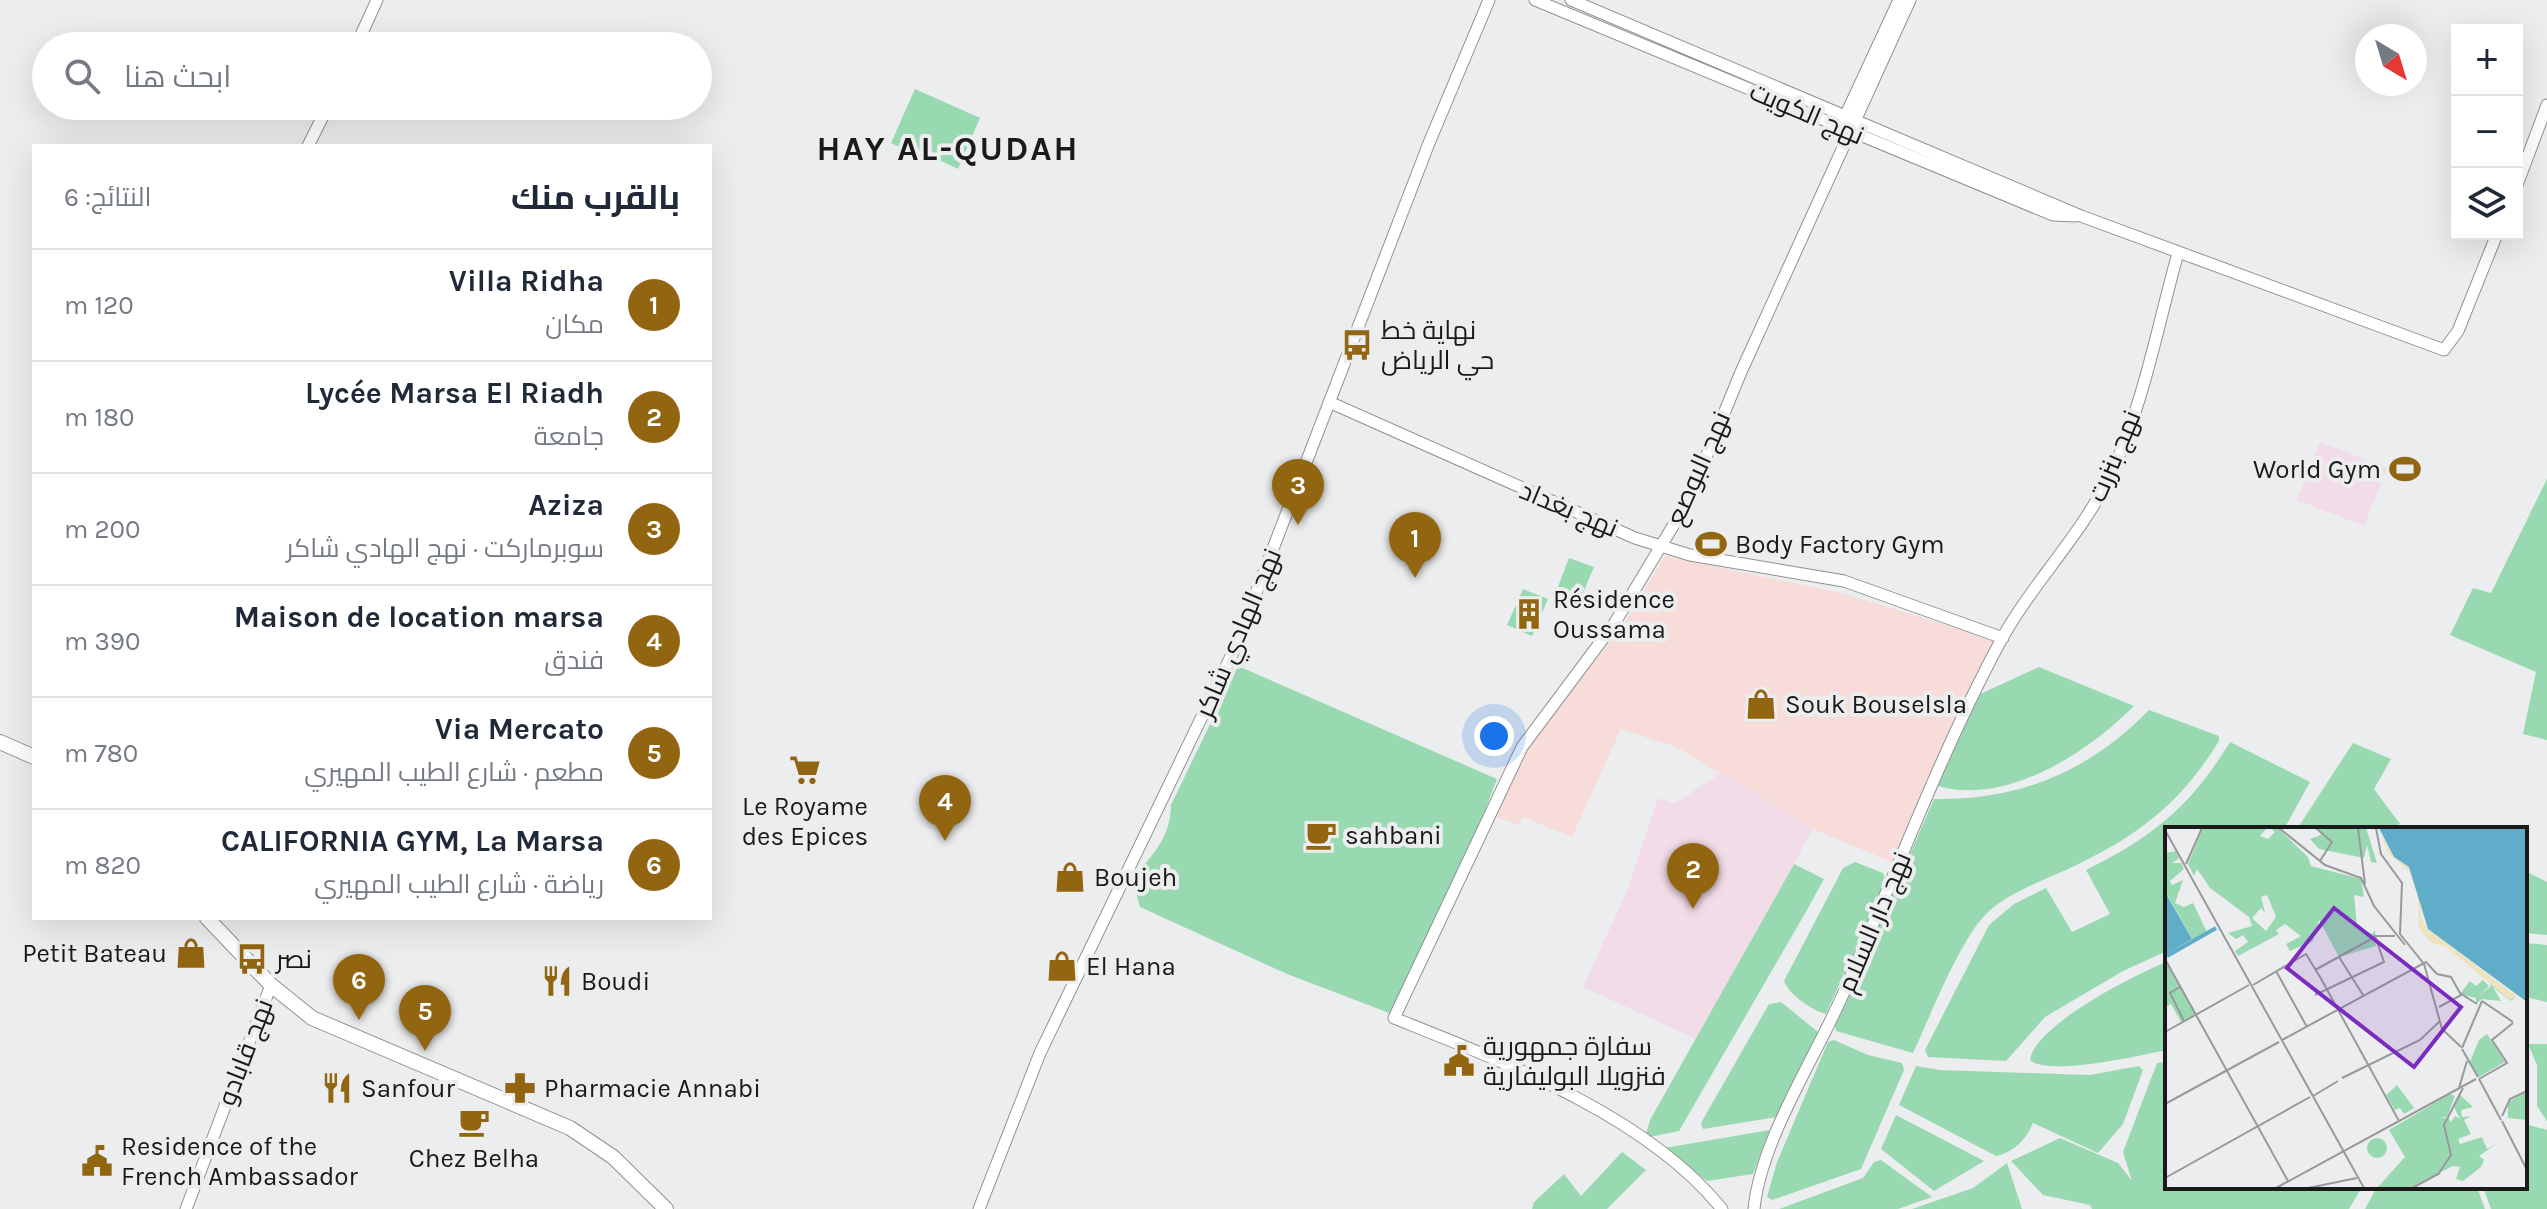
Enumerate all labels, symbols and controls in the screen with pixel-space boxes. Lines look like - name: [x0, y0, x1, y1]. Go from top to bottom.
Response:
- north arrow: [2355, 24, 2427, 96]
- map controls: [2451, 24, 2523, 240]
- button: +: [2451, 24, 2523, 96]
- search box: [32, 32, 712, 120]
- icon: search: [60, 54, 104, 98]
- text: ابحث هنا: [124, 59, 231, 95]
- street label: نهج الكويت: [1745, 76, 1869, 152]
- button: −: [2451, 96, 2523, 168]
- district label: HAY AL-QUDAH: [817, 129, 1080, 169]
- button: layers: [2451, 168, 2523, 240]
- text: بالقرب منك: [511, 178, 680, 218]
- text: النتائج: 6: [64, 182, 151, 213]
- text: Villa Ridha: [449, 263, 604, 299]
- text: 120 m: [64, 290, 134, 321]
- text: 1: [649, 290, 659, 321]
- text: مكان: [545, 309, 604, 340]
- place label: نهاية خط حي الرياض: [1381, 315, 1494, 381]
- bus stop icon: نهاية خط حي الرياض: [1340, 328, 1374, 362]
- text: Lycée Marsa El Riadh: [305, 375, 604, 411]
- text: 180 m: [64, 402, 135, 433]
- text: 2: [646, 402, 662, 433]
- street label: نهج بنزرت: [2081, 406, 2148, 507]
- street label: نهج البوصع: [1660, 407, 1738, 530]
- text: جامعة: [534, 421, 604, 452]
- sports icon: World Gym: [2388, 452, 2422, 486]
- place label: World Gym: [2253, 454, 2381, 485]
- pin: 3: [1272, 459, 1324, 525]
- street label: نهج بغداد: [1515, 475, 1623, 545]
- text: Aziza: [528, 487, 604, 523]
- pin: 1: [1389, 512, 1441, 578]
- text: 200 m: [64, 514, 140, 545]
- text: 3: [646, 514, 662, 545]
- sports icon: Body Factory Gym: [1694, 527, 1728, 561]
- place label: Body Factory Gym: [1735, 529, 1945, 560]
- text: سوبرماركت · نهج الهادي شاكر: [286, 533, 604, 564]
- street label: نهج الهادي شاكر: [1188, 544, 1292, 726]
- place label: Résidence Oussama: [1553, 584, 1675, 645]
- building icon: Résidence Oussama: [1512, 597, 1546, 631]
- text: Maison de location marsa: [234, 599, 604, 635]
- text: 390 m: [64, 626, 140, 657]
- text: 4: [646, 626, 662, 657]
- text: فندق: [544, 645, 604, 676]
- shop icon: Souk Bouselsla: [1744, 687, 1778, 721]
- place label: Souk Bouselsla: [1785, 689, 1967, 720]
- text: Via Mercato: [435, 711, 604, 747]
- your location: [1474, 716, 1514, 756]
- text: 780 m: [64, 738, 138, 769]
- text: 5: [646, 738, 662, 769]
- supermarket icon: Le Royame des Epices: [788, 753, 822, 787]
- text: مطعم · شارع الطيب المهيري: [304, 757, 604, 788]
- pin: 4: [919, 775, 971, 841]
- place label: Le Royame des Epices: [742, 791, 868, 852]
- cafe icon: sahbani: [1304, 818, 1338, 852]
- place label: sahbani: [1345, 820, 1442, 851]
- text: CALIFORNIA GYM, La Marsa: [221, 823, 604, 859]
- inset map: [2165, 827, 2527, 1189]
- pin: 2: [1667, 843, 1719, 909]
- street label: نهج دار السلام: [1831, 847, 1920, 998]
- text: 820 m: [64, 850, 141, 881]
- text: 6: [646, 850, 662, 881]
- shop icon: Boujeh: [1053, 860, 1087, 894]
- place label: Boujeh: [1094, 862, 1177, 893]
- text: رياضة · شارع الطيب المهيري: [314, 869, 604, 900]
- shop icon: Petit Bateau: [174, 936, 208, 970]
- place label: Petit Bateau: [22, 938, 167, 969]
- bus stop icon: نصر: [235, 942, 269, 976]
- place label: نصر: [274, 944, 312, 975]
- shop icon: El Hana: [1045, 949, 1079, 983]
- place label: El Hana: [1086, 951, 1176, 982]
- pin: 6: [333, 954, 385, 1020]
- restaurant icon: Boudi: [540, 964, 574, 998]
- place label: Boudi: [581, 966, 650, 997]
- pin: 5: [399, 985, 451, 1051]
- street label: نهج قابادو: [211, 995, 281, 1110]
- place label: سفارة جمهورية فنزويلا البوليفارية: [1483, 1031, 1666, 1092]
- public building icon: سفارة جمهورية فنزويلا البوليفارية: [1442, 1044, 1476, 1078]
- restaurant icon: Sanfour: [320, 1071, 354, 1105]
- pharmacy icon: Pharmacie Annabi: [503, 1071, 537, 1105]
- place label: Sanfour: [361, 1073, 456, 1104]
- place label: Pharmacie Annabi: [544, 1073, 761, 1104]
- cafe icon: Chez Belha: [457, 1105, 491, 1139]
- place label: Residence of the French Ambassador: [121, 1131, 359, 1192]
- place label: Chez Belha: [409, 1143, 539, 1174]
- public building icon: Residence of the French Ambassador: [80, 1144, 114, 1178]

